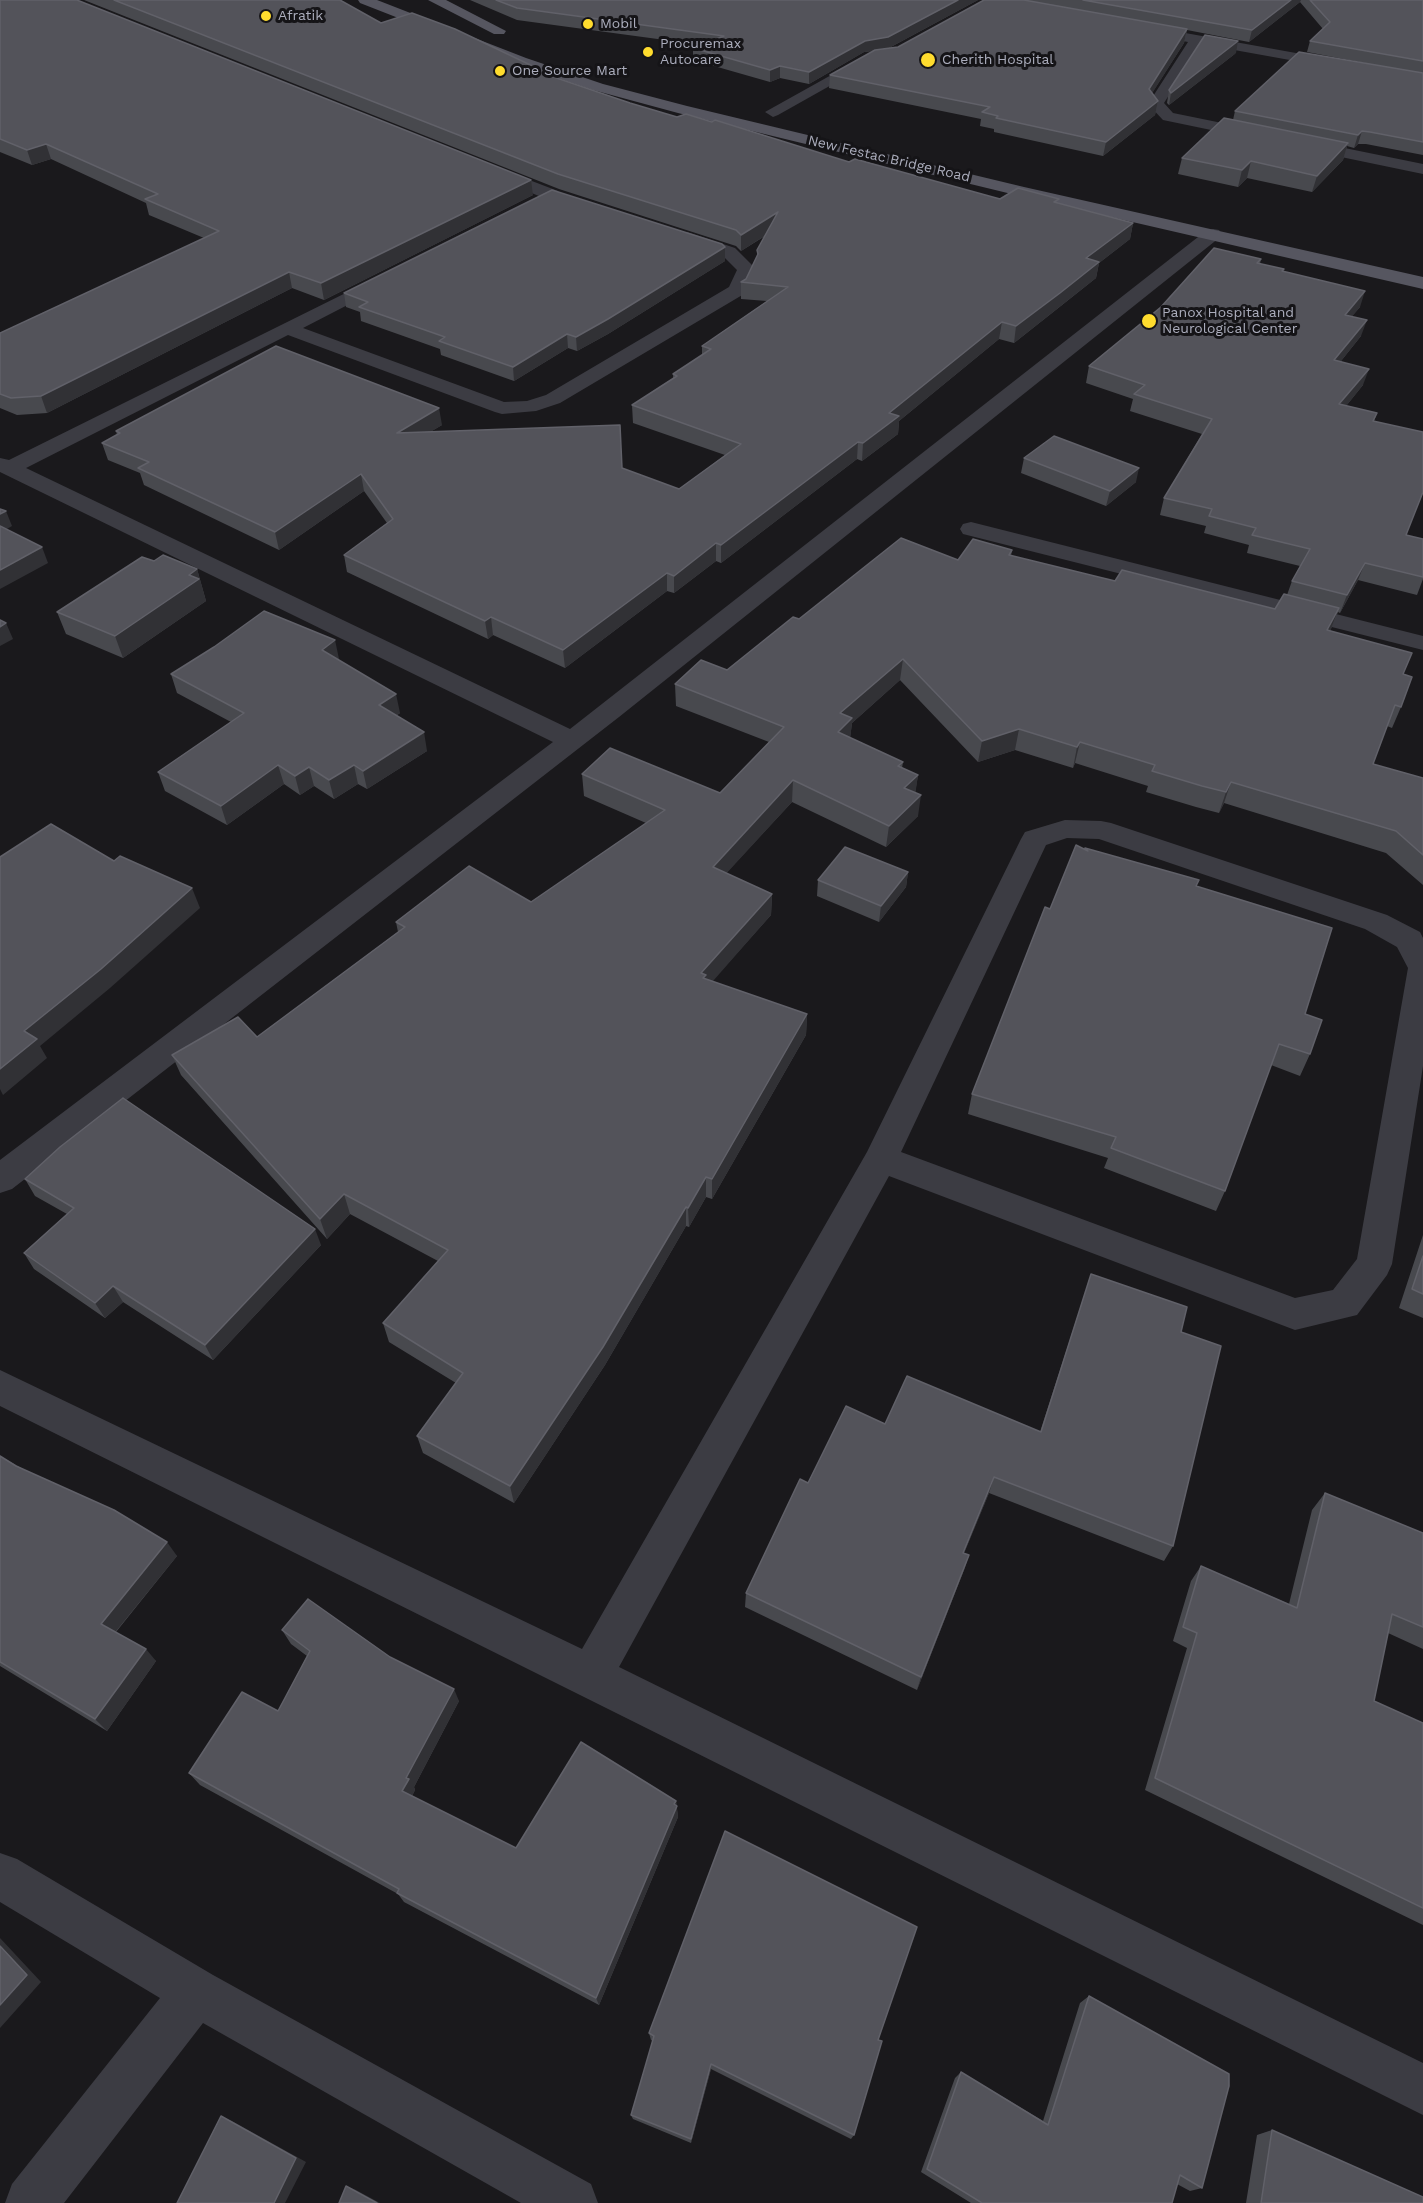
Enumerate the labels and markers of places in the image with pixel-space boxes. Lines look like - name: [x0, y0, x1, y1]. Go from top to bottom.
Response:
- place label: Afratik: [278, 8, 323, 24]
- marker: Afratik: [259, 9, 273, 23]
- place label: Mobil: [600, 16, 637, 32]
- marker: Mobil: [581, 17, 595, 31]
- place label: Procuremax Autocare: [660, 36, 741, 68]
- marker: Procuremax Autocare: [641, 45, 655, 59]
- marker: Cherith Hospital: [919, 51, 937, 69]
- place label: Cherith Hospital: [942, 52, 1054, 68]
- place label: One Source Mart: [512, 63, 627, 79]
- marker: One Source Mart: [493, 64, 507, 78]
- place label: Panox Hospital and Neurological Center: [1162, 305, 1297, 338]
- marker: Panox Hospital and Neurological Center: [1140, 312, 1158, 330]

